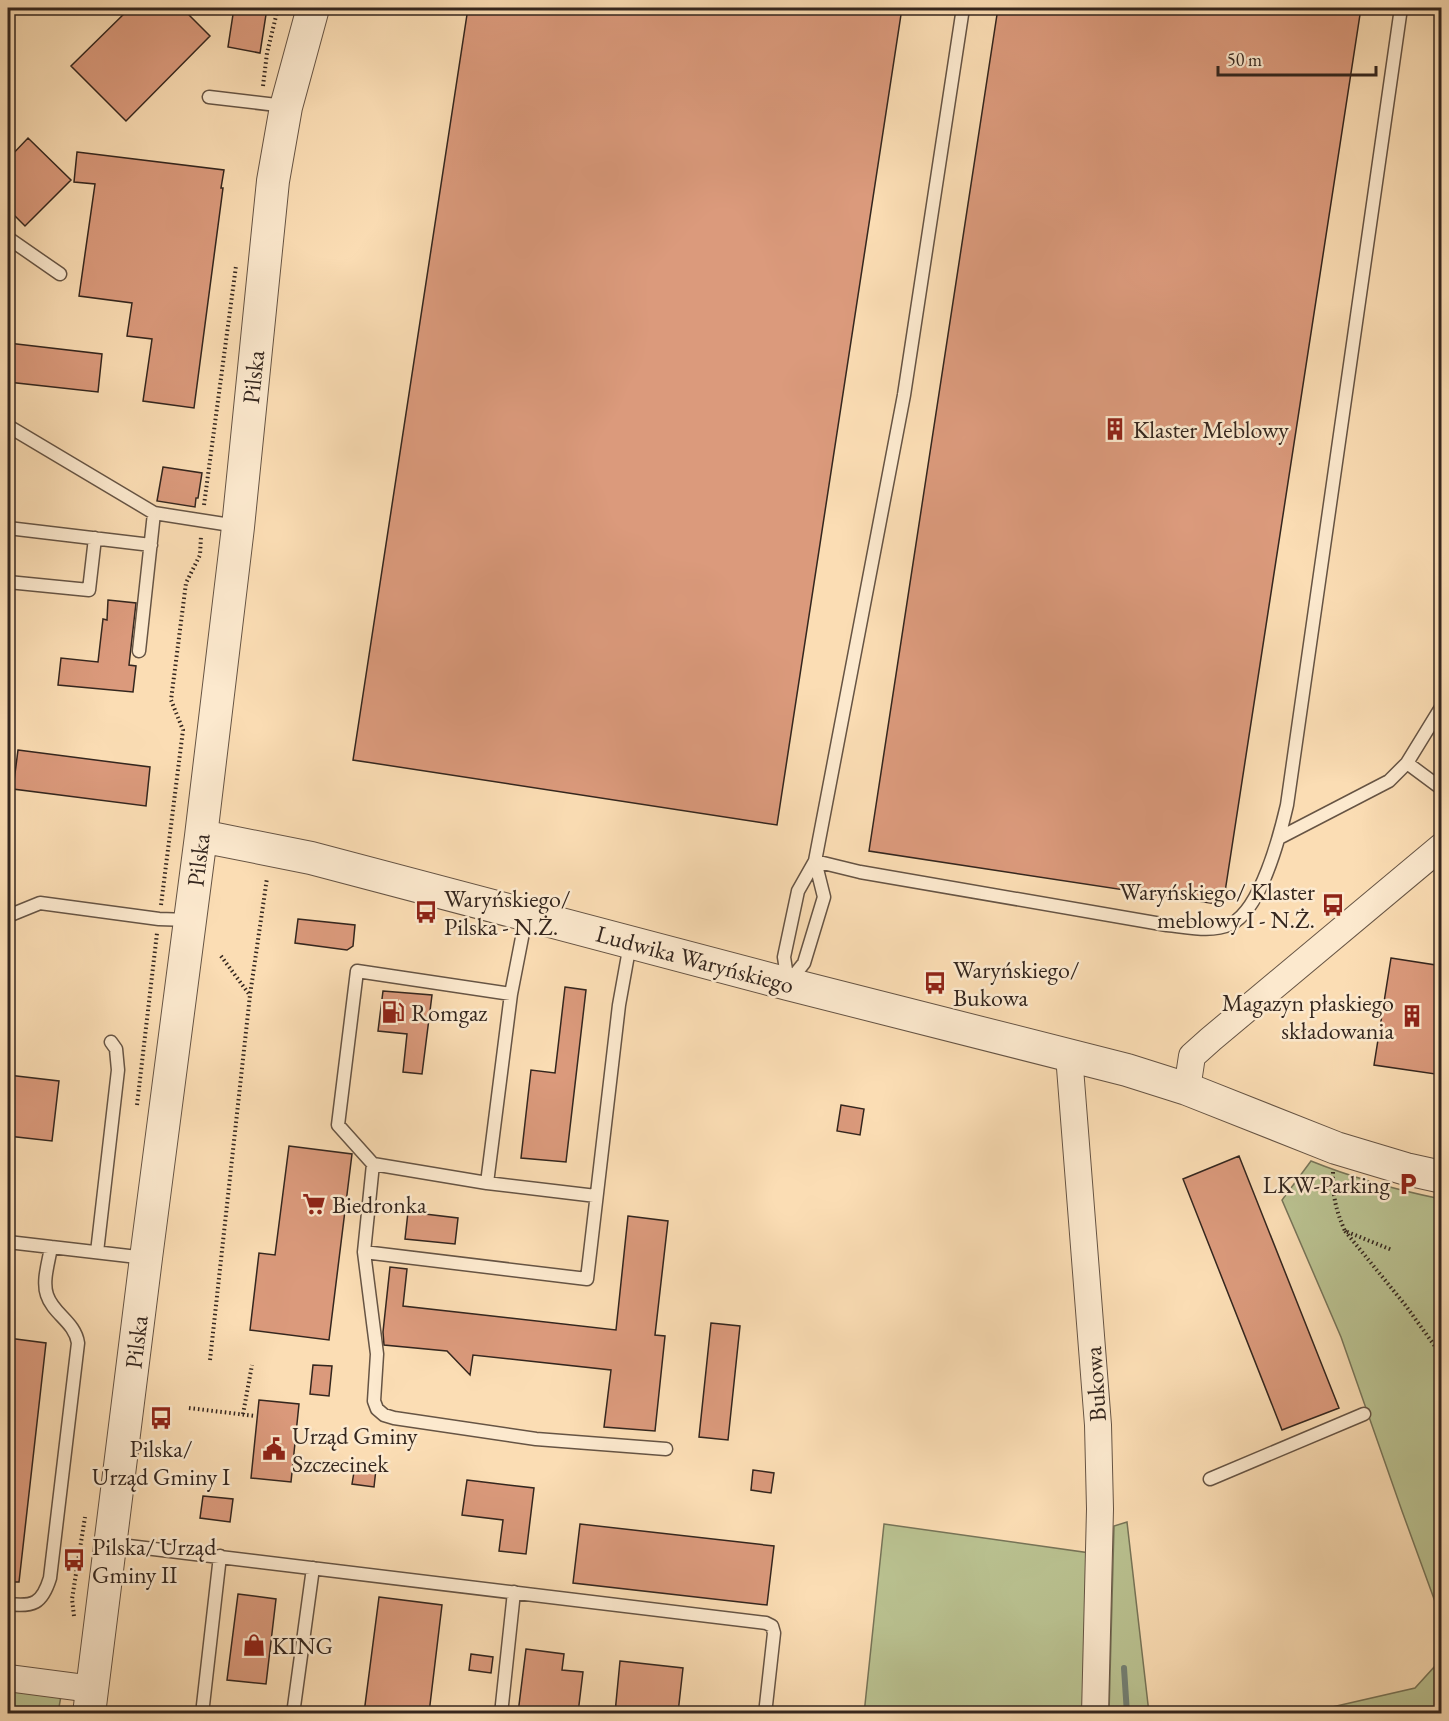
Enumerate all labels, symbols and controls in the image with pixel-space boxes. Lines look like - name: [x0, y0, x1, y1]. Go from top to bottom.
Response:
- scale bar: [1218, 39, 1376, 77]
- text: 50 m: [1227, 48, 1262, 71]
- street label: Pilska: [235, 348, 271, 405]
- place label: Klaster Meblowy: [1133, 414, 1289, 445]
- building icon: Klaster Meblowy: [1102, 416, 1128, 442]
- street label: Pilska: [179, 831, 217, 888]
- place label: Waryńskiego/ Klaster meblowy I - N.Ż.: [1119, 876, 1315, 935]
- place label: Waryńskiego/ Pilska - N.Ż.: [444, 883, 571, 942]
- bus stop icon: Waryńskiego/ Klaster meblowy I - N.Ż.: [1320, 892, 1346, 918]
- bus stop icon: Waryńskiego/ Pilska - N.Ż.: [413, 899, 439, 925]
- street label: Ludwika Waryńskiego: [593, 918, 798, 1000]
- place label: Waryńskiego/ Bukowa: [953, 954, 1080, 1013]
- bus stop icon: Waryńskiego/ Bukowa: [922, 970, 948, 996]
- place label: Magazyn płaskiego składowania: [1222, 987, 1394, 1046]
- place label: Romgaz: [411, 997, 487, 1028]
- fuel station icon: Romgaz: [380, 999, 406, 1025]
- building icon: Magazyn płaskiego składowania: [1399, 1003, 1425, 1029]
- place label: LKW-Parking: [1263, 1169, 1391, 1200]
- parking icon: LKW-Parking: [1395, 1171, 1421, 1197]
- place label: Biedronka: [332, 1189, 427, 1220]
- supermarket icon: Biedronka: [301, 1191, 327, 1217]
- street label: Pilska: [117, 1313, 155, 1370]
- street label: Bukowa: [1077, 1345, 1113, 1423]
- bus stop icon: Pilska/ Urząd Gminy I: [148, 1405, 174, 1431]
- place label: Urząd Gminy Szczecinek: [292, 1420, 418, 1479]
- place label: Pilska/ Urząd Gminy I: [92, 1433, 230, 1492]
- public building icon: Urząd Gminy Szczecinek: [261, 1436, 287, 1462]
- place label: Pilska/ Urząd Gminy II: [92, 1531, 217, 1590]
- bus stop icon: Pilska/ Urząd Gminy II: [61, 1547, 87, 1573]
- place label: KING: [272, 1630, 333, 1661]
- shop icon: KING: [241, 1632, 267, 1658]

